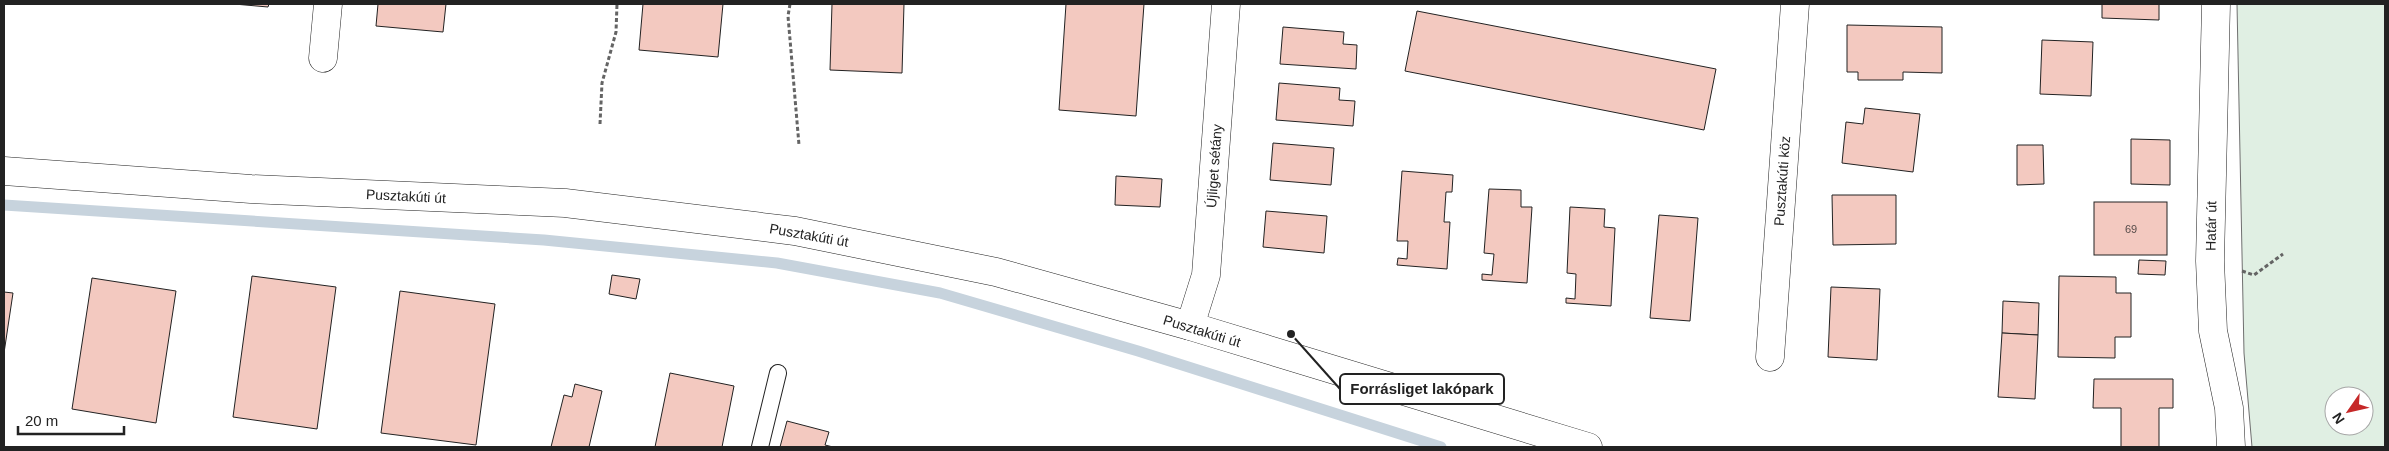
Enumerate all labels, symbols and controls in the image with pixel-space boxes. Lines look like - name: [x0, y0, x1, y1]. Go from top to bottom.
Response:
- street label: Újliget sétány: [1203, 124, 1225, 208]
- street label: Pusztakúti köz: [1771, 135, 1793, 227]
- street label: Pusztakúti út: [366, 186, 447, 206]
- street label: Határ út: [2203, 201, 2219, 251]
- street label: Pusztakúti út: [768, 220, 850, 250]
- house number: 69: [2125, 223, 2137, 235]
- street label: Pusztakúti út: [1161, 312, 1243, 350]
- callout: Forrásliget lakópark: [1340, 374, 1504, 404]
- text: Forrásliget lakópark: [1350, 380, 1494, 397]
- north arrow: [2324, 386, 2374, 436]
- scale bar: [18, 404, 124, 436]
- text: N: [2329, 410, 2348, 427]
- text: 20 m: [25, 412, 58, 429]

